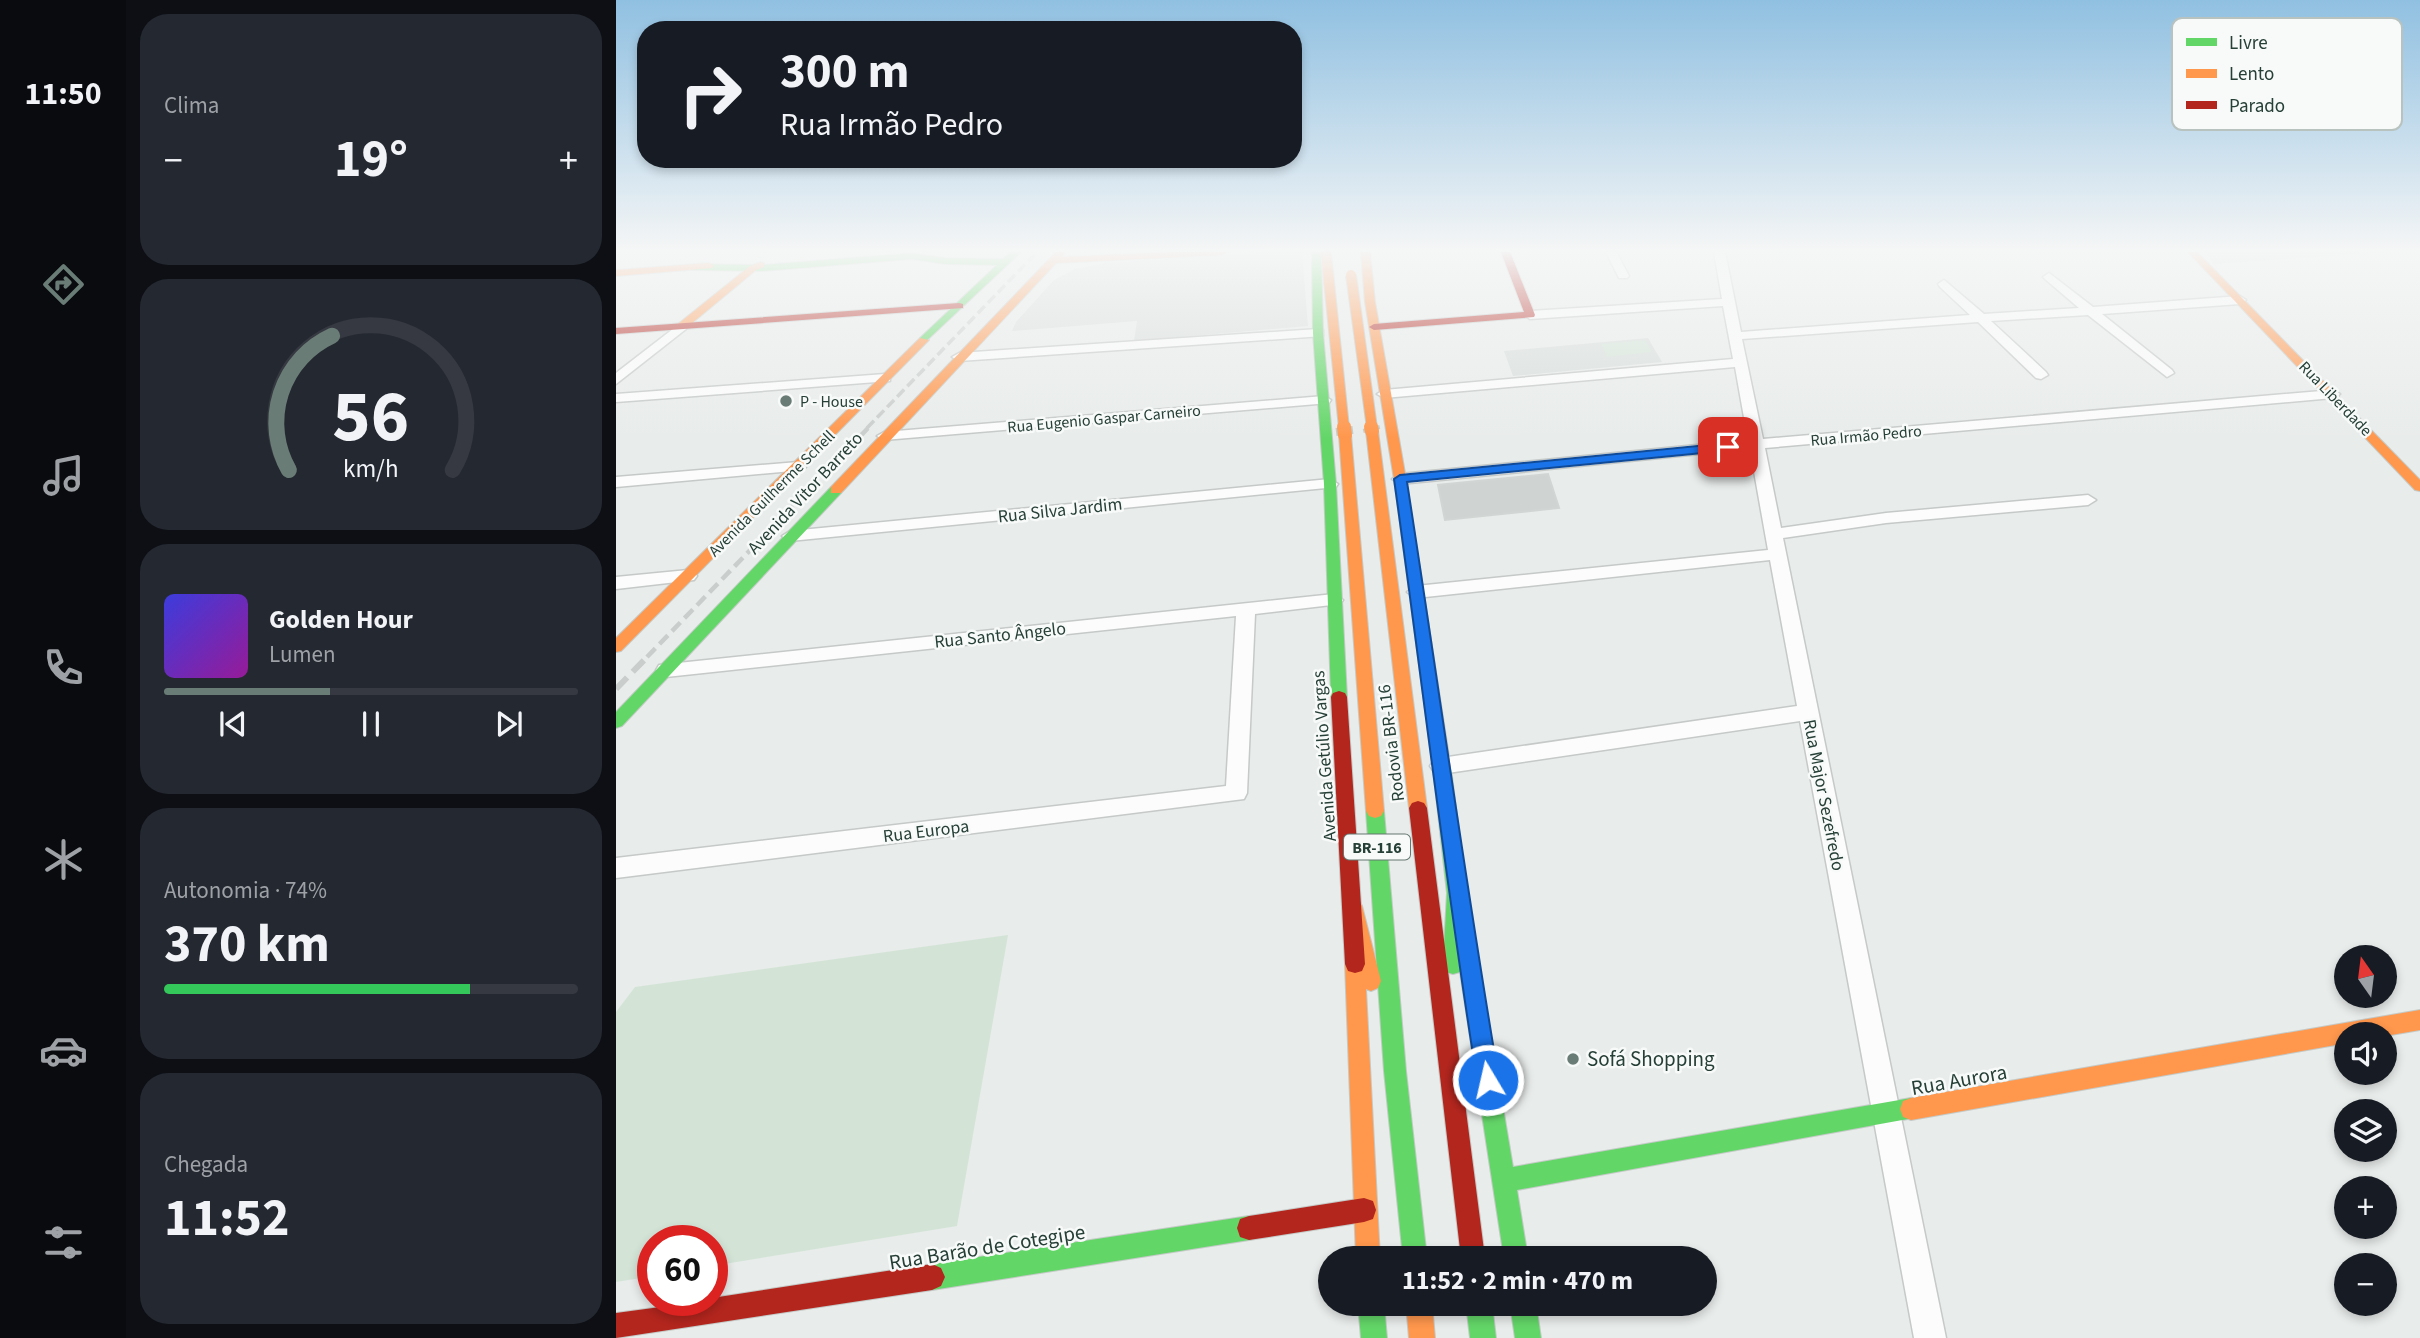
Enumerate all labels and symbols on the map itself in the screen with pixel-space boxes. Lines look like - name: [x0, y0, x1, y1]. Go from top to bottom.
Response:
- legend: [2172, 18, 2402, 130]
- text: Livre: [2229, 30, 2268, 57]
- text: Lento: [2229, 61, 2274, 88]
- text: Parado: [2229, 93, 2285, 120]
- street label: Rua Liberdade: [2294, 356, 2377, 441]
- place label: P - House: [800, 391, 863, 413]
- marker: P - House: [778, 393, 794, 409]
- street label: Rua Eugenio Gaspar Carneiro: [1006, 400, 1202, 438]
- pin: [1698, 417, 1758, 477]
- street label: Rua Irmão Pedro: [1810, 420, 1923, 452]
- street label: Avenida Guilherme Schell: [704, 426, 840, 562]
- street label: Avenida Vitor Barreto: [742, 427, 869, 560]
- street label: Rua Silva Jardim: [997, 492, 1124, 529]
- street label: Rua Santo Ângelo: [933, 616, 1067, 655]
- street label: Avenida Getúlio Vargas: [1306, 670, 1343, 842]
- street label: Rodovia BR-116: [1372, 683, 1411, 803]
- street label: Rua Major Sezefredo: [1797, 717, 1850, 873]
- street label: Rua Europa: [882, 814, 971, 849]
- road number: BR-116: [1344, 834, 1410, 860]
- north arrow: [2334, 945, 2398, 1008]
- position arrow: [1451, 1043, 1525, 1117]
- place label: Sofá Shopping: [1587, 1044, 1715, 1074]
- marker: Sofá Shopping: [1565, 1051, 1581, 1067]
- street label: Rua Aurora: [1909, 1057, 2009, 1103]
- street label: Rua Barão de Cotegipe: [887, 1217, 1087, 1277]
- speed limit sign: 60: [637, 1225, 728, 1316]

